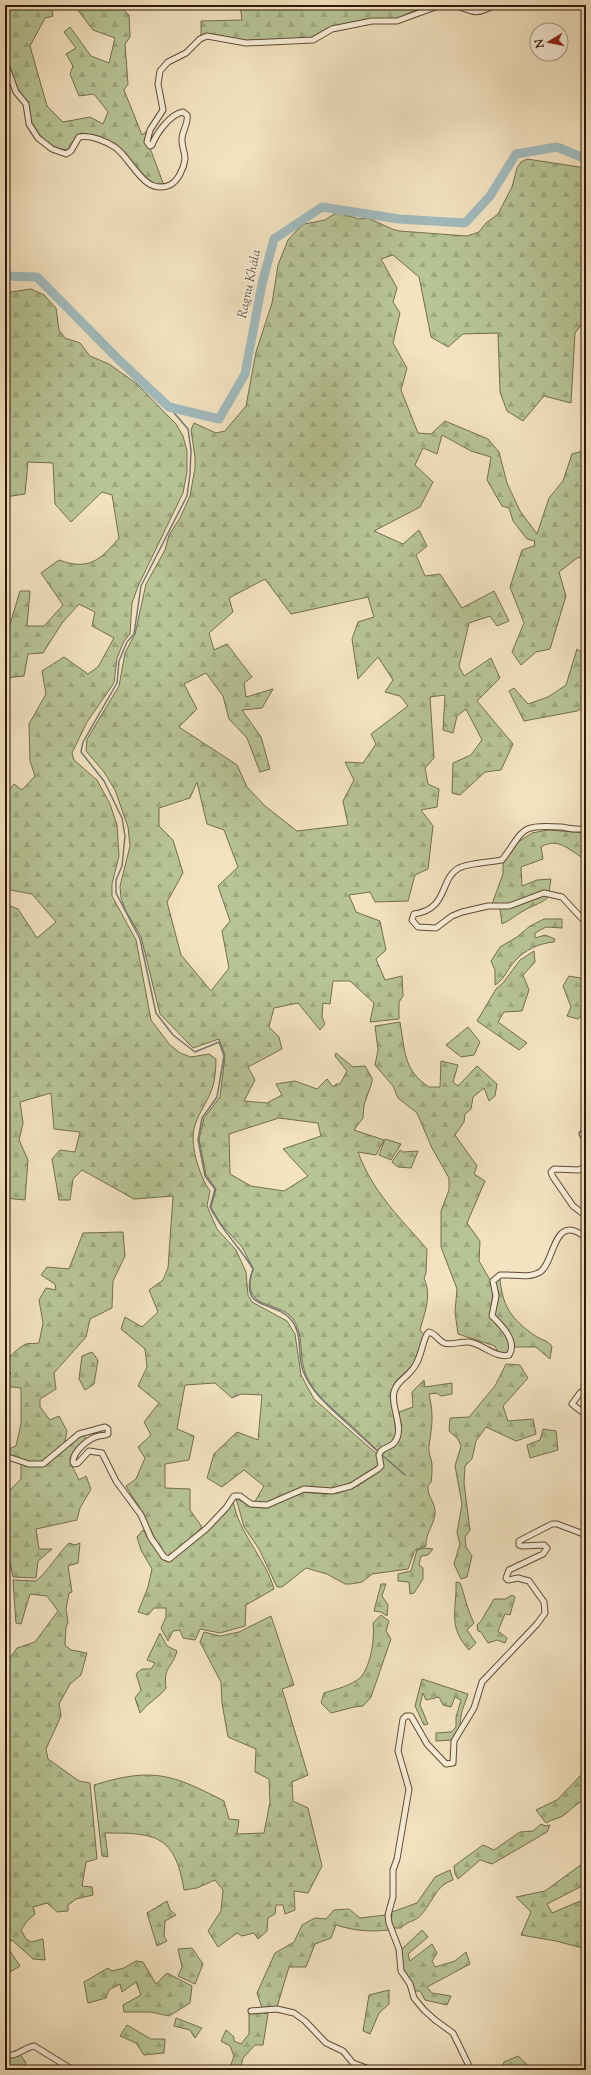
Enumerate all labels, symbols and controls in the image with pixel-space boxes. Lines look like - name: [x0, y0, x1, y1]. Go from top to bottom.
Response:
- north arrow: [529, 22, 569, 62]
- text: N: [531, 38, 549, 50]
- water label: Ragnu Khāla: [234, 248, 266, 320]

